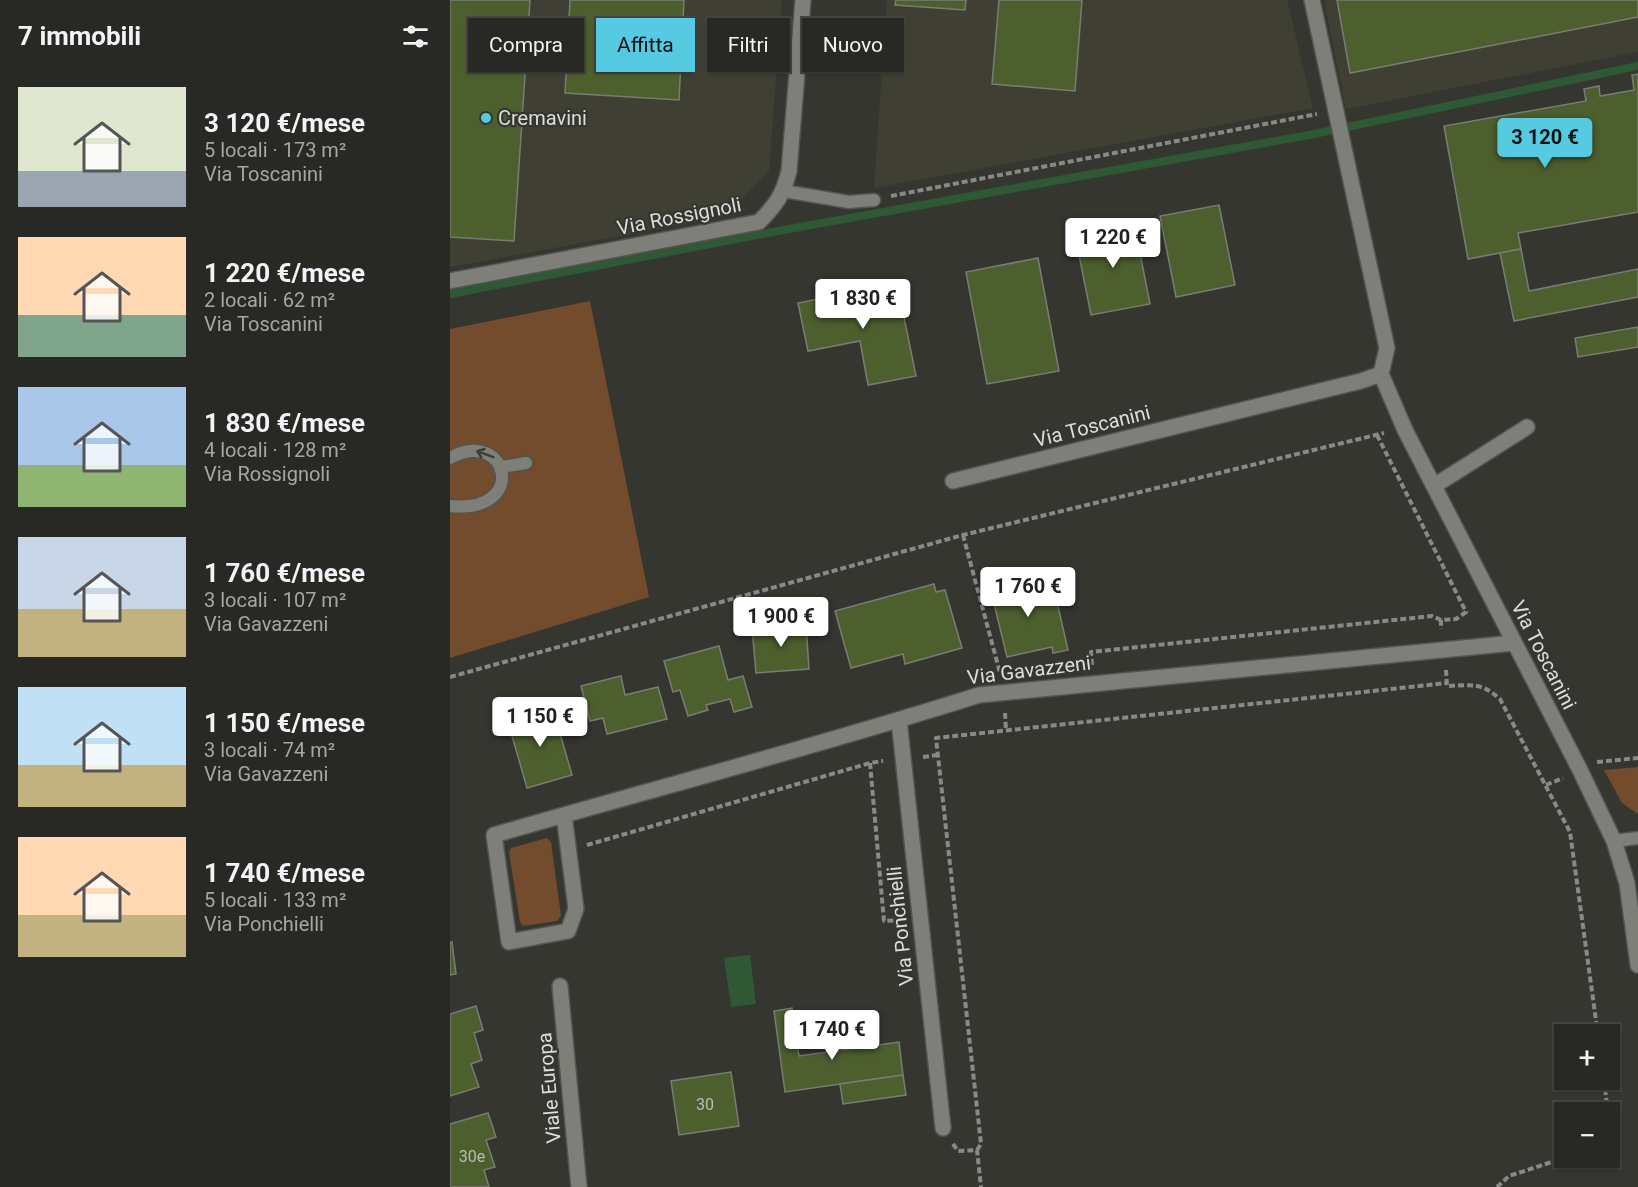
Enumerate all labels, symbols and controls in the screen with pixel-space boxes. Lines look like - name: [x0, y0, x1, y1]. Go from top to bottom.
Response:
- chip: Compra: [468, 18, 584, 72]
- chip: Affitta: [596, 18, 695, 72]
- chip: Filtri: [707, 18, 790, 72]
- chip: Nuovo: [802, 18, 904, 72]
- icon: filters: [399, 20, 432, 53]
- text: 7 immobili: [18, 21, 141, 51]
- place label: Cremavini: [498, 106, 587, 130]
- text: 3 120 €/mese: [204, 108, 365, 138]
- icon: home: [66, 111, 138, 183]
- marker: Cremavini: [479, 111, 493, 125]
- pin: 3 120 €: [1490, 118, 1600, 169]
- text: 3 120 €: [1511, 125, 1579, 149]
- text: 5 locali · 173 m²: [204, 138, 346, 162]
- text: Via Toscanini: [204, 162, 323, 186]
- street label: Via Rossignoli: [615, 192, 743, 240]
- pin: 1 220 €: [1058, 218, 1168, 269]
- text: 1 220 €: [1079, 225, 1147, 249]
- text: 1 220 €/mese: [204, 258, 365, 288]
- icon: home: [66, 261, 138, 333]
- pin: 1 830 €: [808, 279, 918, 330]
- text: 1 830 €: [829, 286, 897, 310]
- text: 2 locali · 62 m²: [204, 288, 335, 312]
- text: Via Toscanini: [204, 312, 323, 336]
- street label: Via Toscanini: [1031, 400, 1153, 452]
- text: 1 830 €/mese: [204, 408, 365, 438]
- icon: home: [66, 411, 138, 483]
- text: 4 locali · 128 m²: [204, 438, 346, 462]
- one-way arrow: [476, 448, 495, 459]
- text: Via Rossignoli: [204, 462, 330, 486]
- text: 1 760 €/mese: [204, 558, 365, 588]
- icon: home: [66, 561, 138, 633]
- pin: 1 760 €: [973, 567, 1083, 618]
- text: 1 760 €: [994, 574, 1062, 598]
- text: 3 locali · 107 m²: [204, 588, 346, 612]
- pin: 1 900 €: [726, 597, 836, 648]
- street label: Via Toscanini: [1506, 597, 1582, 713]
- text: 1 900 €: [747, 604, 815, 628]
- text: Via Gavazzeni: [204, 612, 328, 636]
- street label: Via Gavazzeni: [966, 651, 1092, 689]
- pin: 1 150 €: [485, 697, 595, 748]
- text: 1 150 €: [506, 704, 574, 728]
- text: 1 150 €/mese: [204, 708, 365, 738]
- icon: home: [66, 711, 138, 783]
- text: 3 locali · 74 m²: [204, 738, 335, 762]
- text: Via Gavazzeni: [204, 762, 328, 786]
- text: 1 740 €/mese: [204, 858, 365, 888]
- icon: home: [66, 861, 138, 933]
- street label: Via Ponchielli: [882, 865, 918, 987]
- text: 5 locali · 133 m²: [204, 888, 346, 912]
- text: Via Ponchielli: [204, 912, 324, 936]
- pin: 1 740 €: [777, 1010, 887, 1061]
- text: 1 740 €: [798, 1017, 866, 1041]
- map controls: [1554, 1024, 1620, 1168]
- button: +: [1554, 1024, 1620, 1090]
- street label: Viale Europa: [532, 1032, 566, 1144]
- house number: 30: [696, 1095, 714, 1114]
- button: −: [1554, 1102, 1620, 1168]
- house number: 30e: [459, 1147, 485, 1166]

